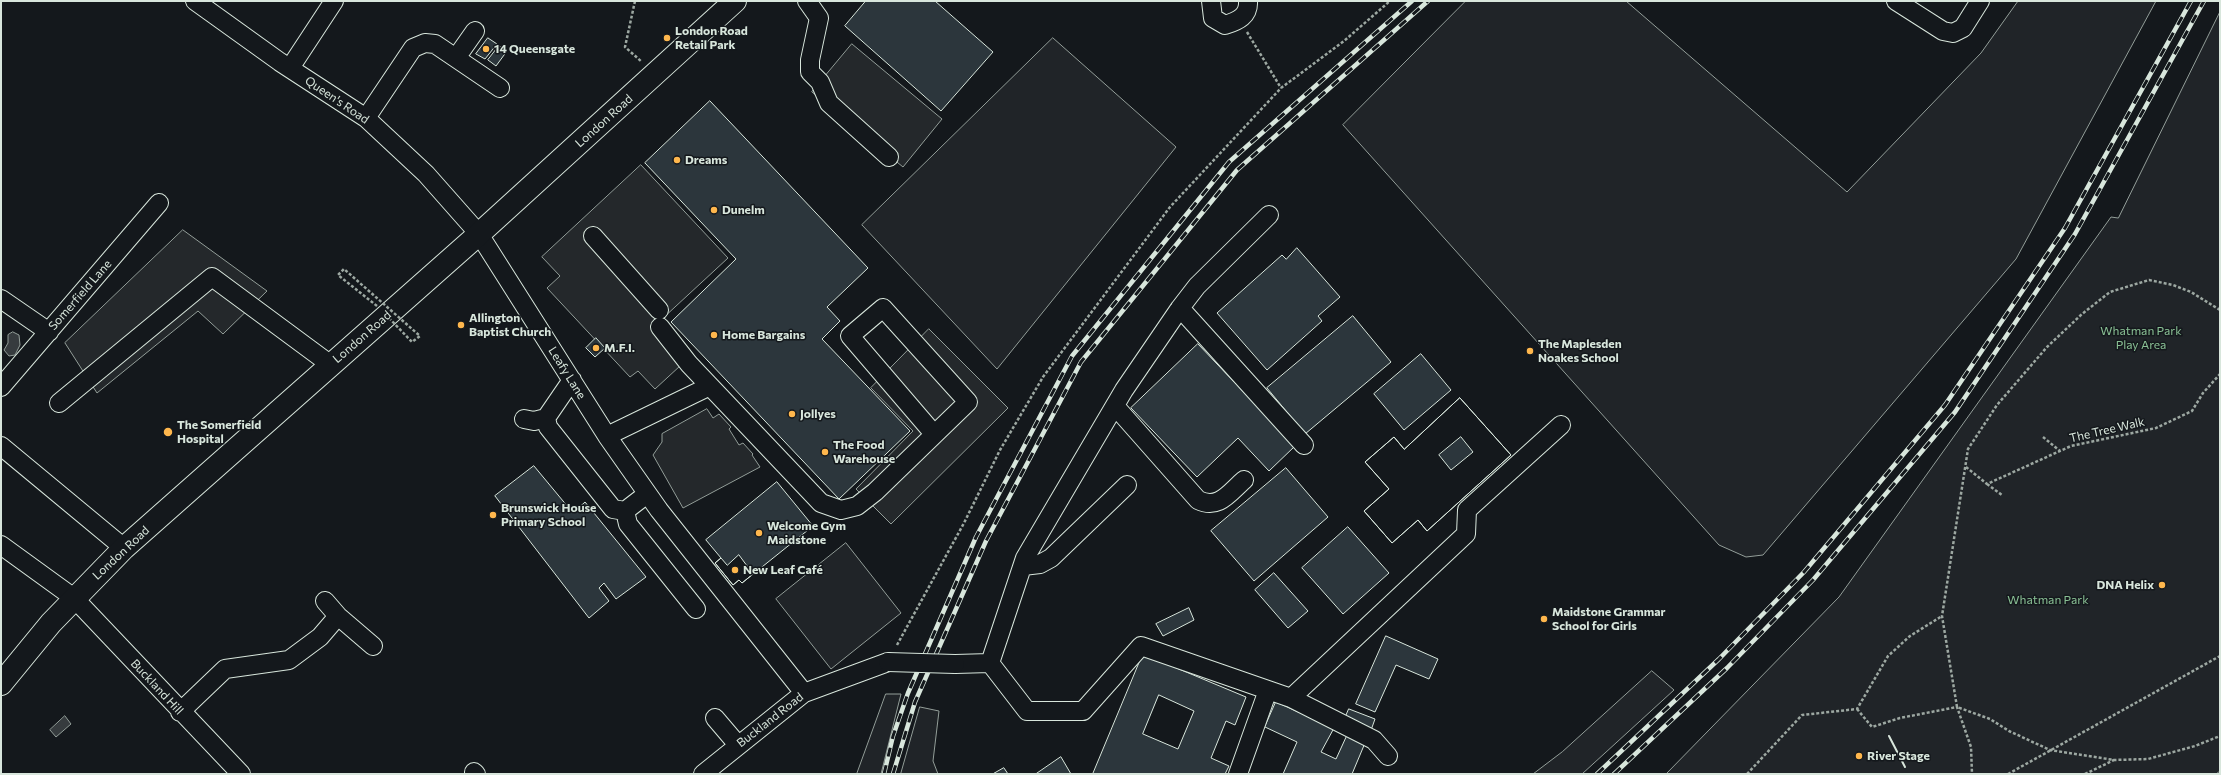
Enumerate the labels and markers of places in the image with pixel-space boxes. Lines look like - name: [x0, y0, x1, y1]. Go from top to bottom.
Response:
- place label: London Road Retail Park: [675, 24, 748, 52]
- marker: London Road Retail Park: [662, 33, 672, 43]
- place label: 14 Queensgate: [494, 42, 575, 56]
- marker: 14 Queensgate: [481, 44, 491, 54]
- place label: Dreams: [685, 153, 727, 167]
- marker: Dreams: [672, 155, 682, 165]
- place label: Dunelm: [722, 203, 765, 217]
- marker: Dunelm: [709, 205, 719, 215]
- place label: Allington Baptist Church: [469, 311, 551, 339]
- marker: Allington Baptist Church: [456, 320, 466, 330]
- place label: Home Bargains: [722, 328, 805, 342]
- marker: Home Bargains: [709, 330, 719, 340]
- place label: The Maplesden Noakes School: [1538, 337, 1622, 365]
- place label: M.F.I.: [604, 341, 635, 355]
- marker: M.F.I.: [591, 343, 601, 353]
- marker: The Maplesden Noakes School: [1525, 346, 1535, 356]
- place label: Jollyes: [800, 407, 836, 421]
- marker: Jollyes: [787, 409, 797, 419]
- place label: The Somerfield Hospital: [177, 418, 261, 446]
- marker: The Somerfield Hospital: [162, 426, 174, 438]
- place label: The Food Warehouse: [833, 438, 895, 466]
- marker: The Food Warehouse: [820, 447, 830, 457]
- place label: Brunswick House Primary School: [501, 501, 596, 529]
- marker: Brunswick House Primary School: [488, 510, 498, 520]
- place label: Welcome Gym Maidstone: [767, 519, 846, 547]
- marker: Welcome Gym Maidstone: [754, 528, 764, 538]
- place label: New Leaf Café: [743, 563, 823, 577]
- marker: New Leaf Café: [730, 565, 740, 575]
- place label: DNA Helix: [2097, 578, 2154, 592]
- marker: DNA Helix: [2157, 580, 2167, 590]
- place label: Maidstone Grammar School for Girls: [1552, 605, 1666, 633]
- marker: Maidstone Grammar School for Girls: [1539, 614, 1549, 624]
- place label: River Stage: [1867, 749, 1930, 763]
- marker: River Stage: [1854, 751, 1864, 761]

